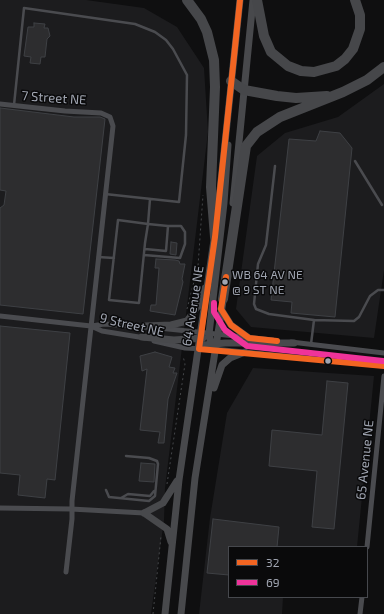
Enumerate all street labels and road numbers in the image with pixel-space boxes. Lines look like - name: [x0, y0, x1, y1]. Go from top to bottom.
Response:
- street label: 7 Street NE: [21, 88, 87, 108]
- street label: 64 Avenue NE: [179, 265, 207, 347]
- street label: 9 Street NE: [98, 310, 166, 340]
- street label: 65 Avenue NE: [353, 419, 377, 501]

